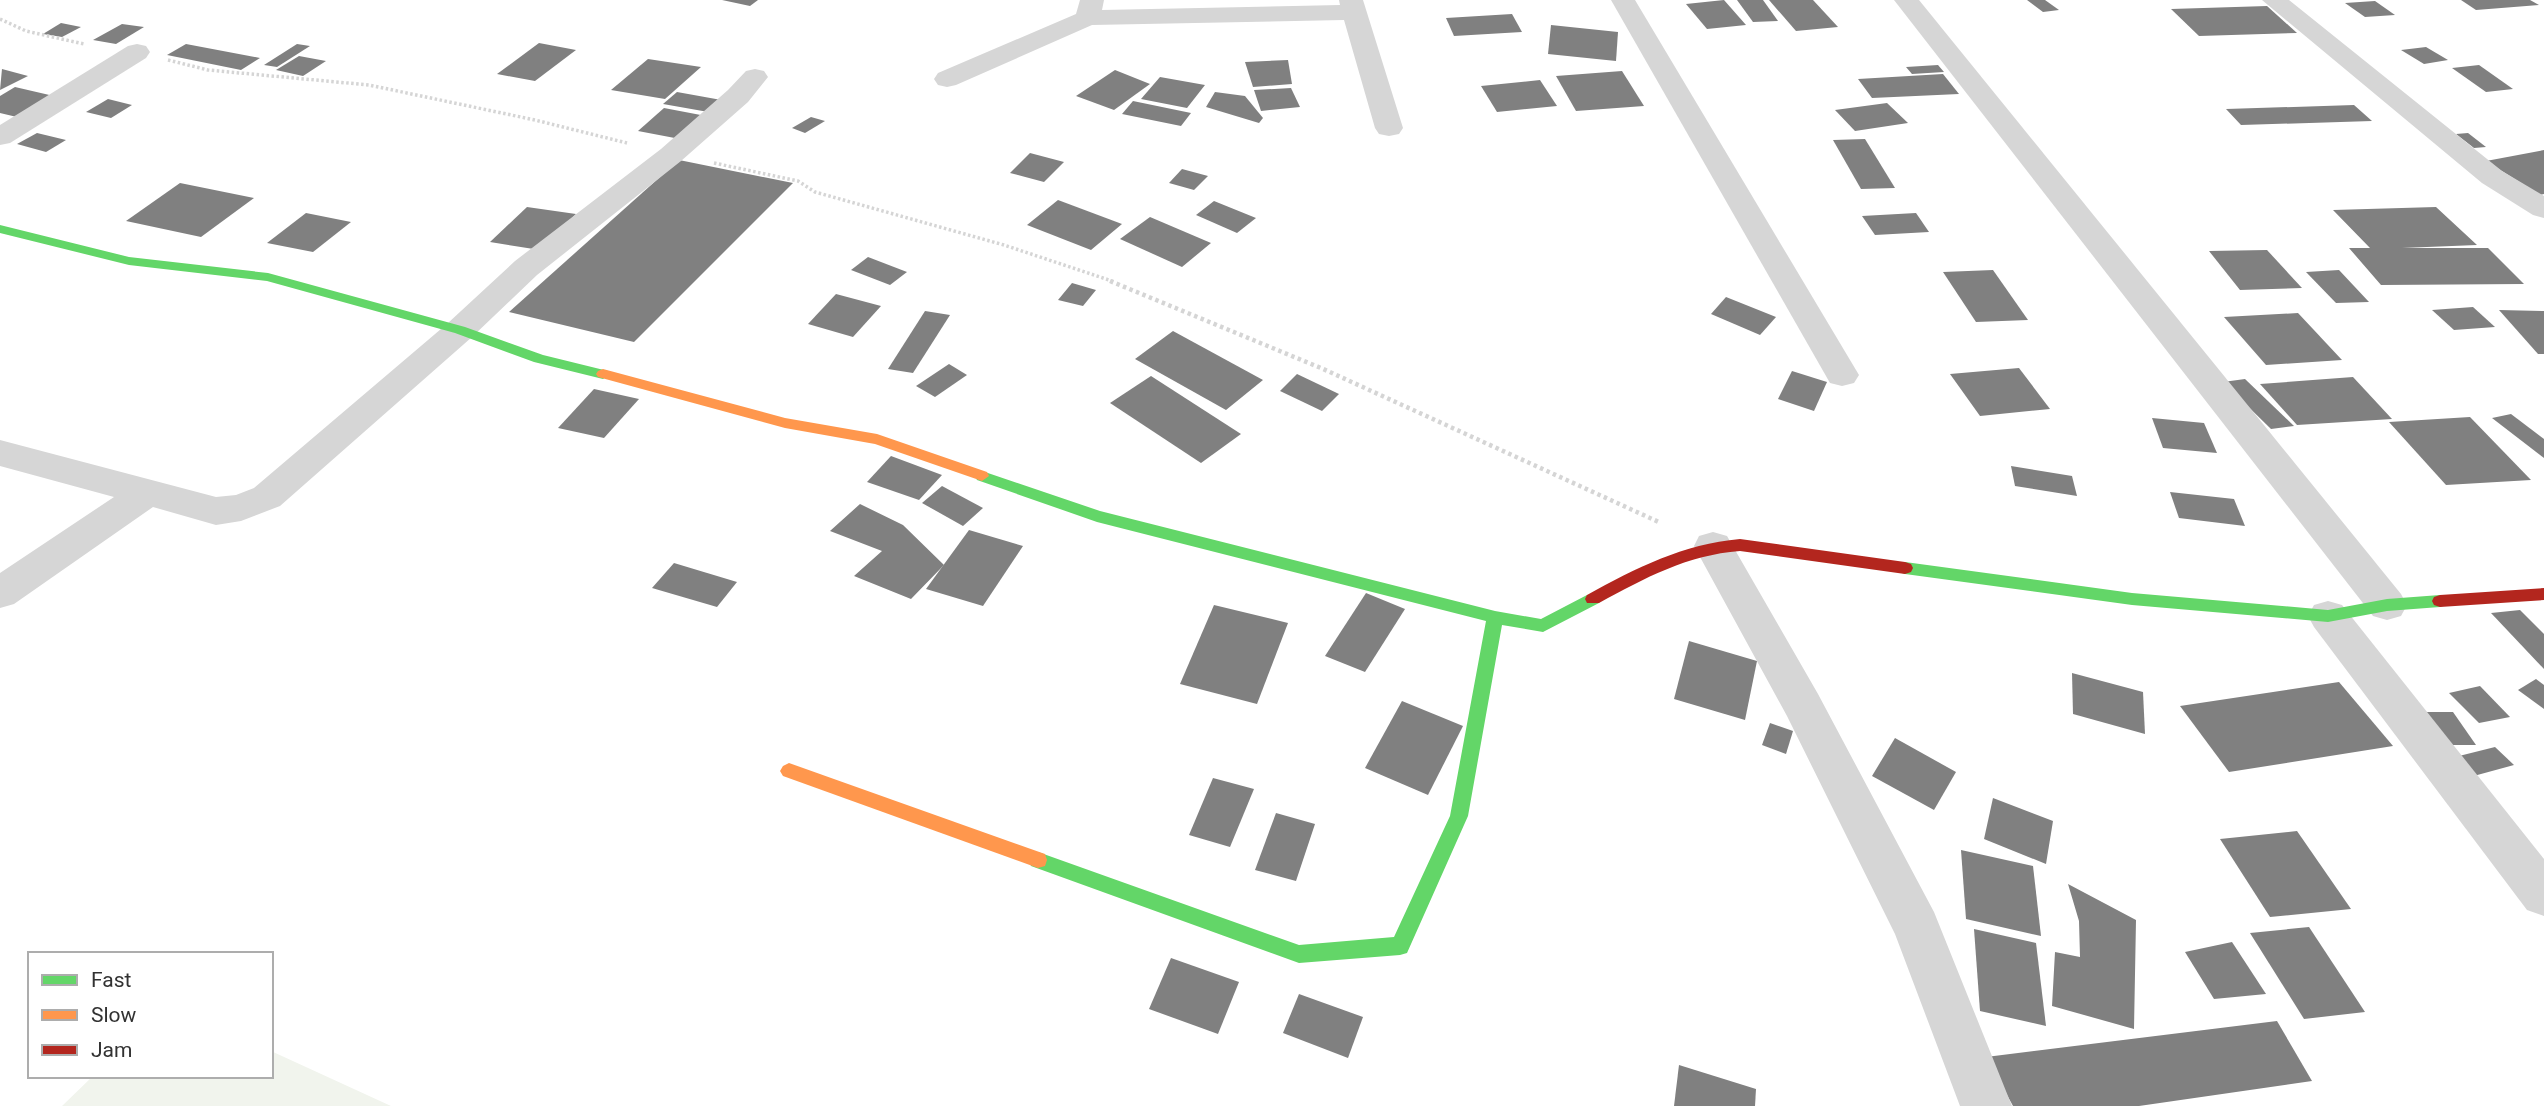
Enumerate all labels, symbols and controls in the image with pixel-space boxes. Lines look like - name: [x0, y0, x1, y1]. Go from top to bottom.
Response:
- legend: [28, 952, 273, 1078]
- text: Fast: [91, 968, 132, 992]
- text: Slow: [91, 1003, 137, 1027]
- text: Jam: [91, 1038, 132, 1062]

